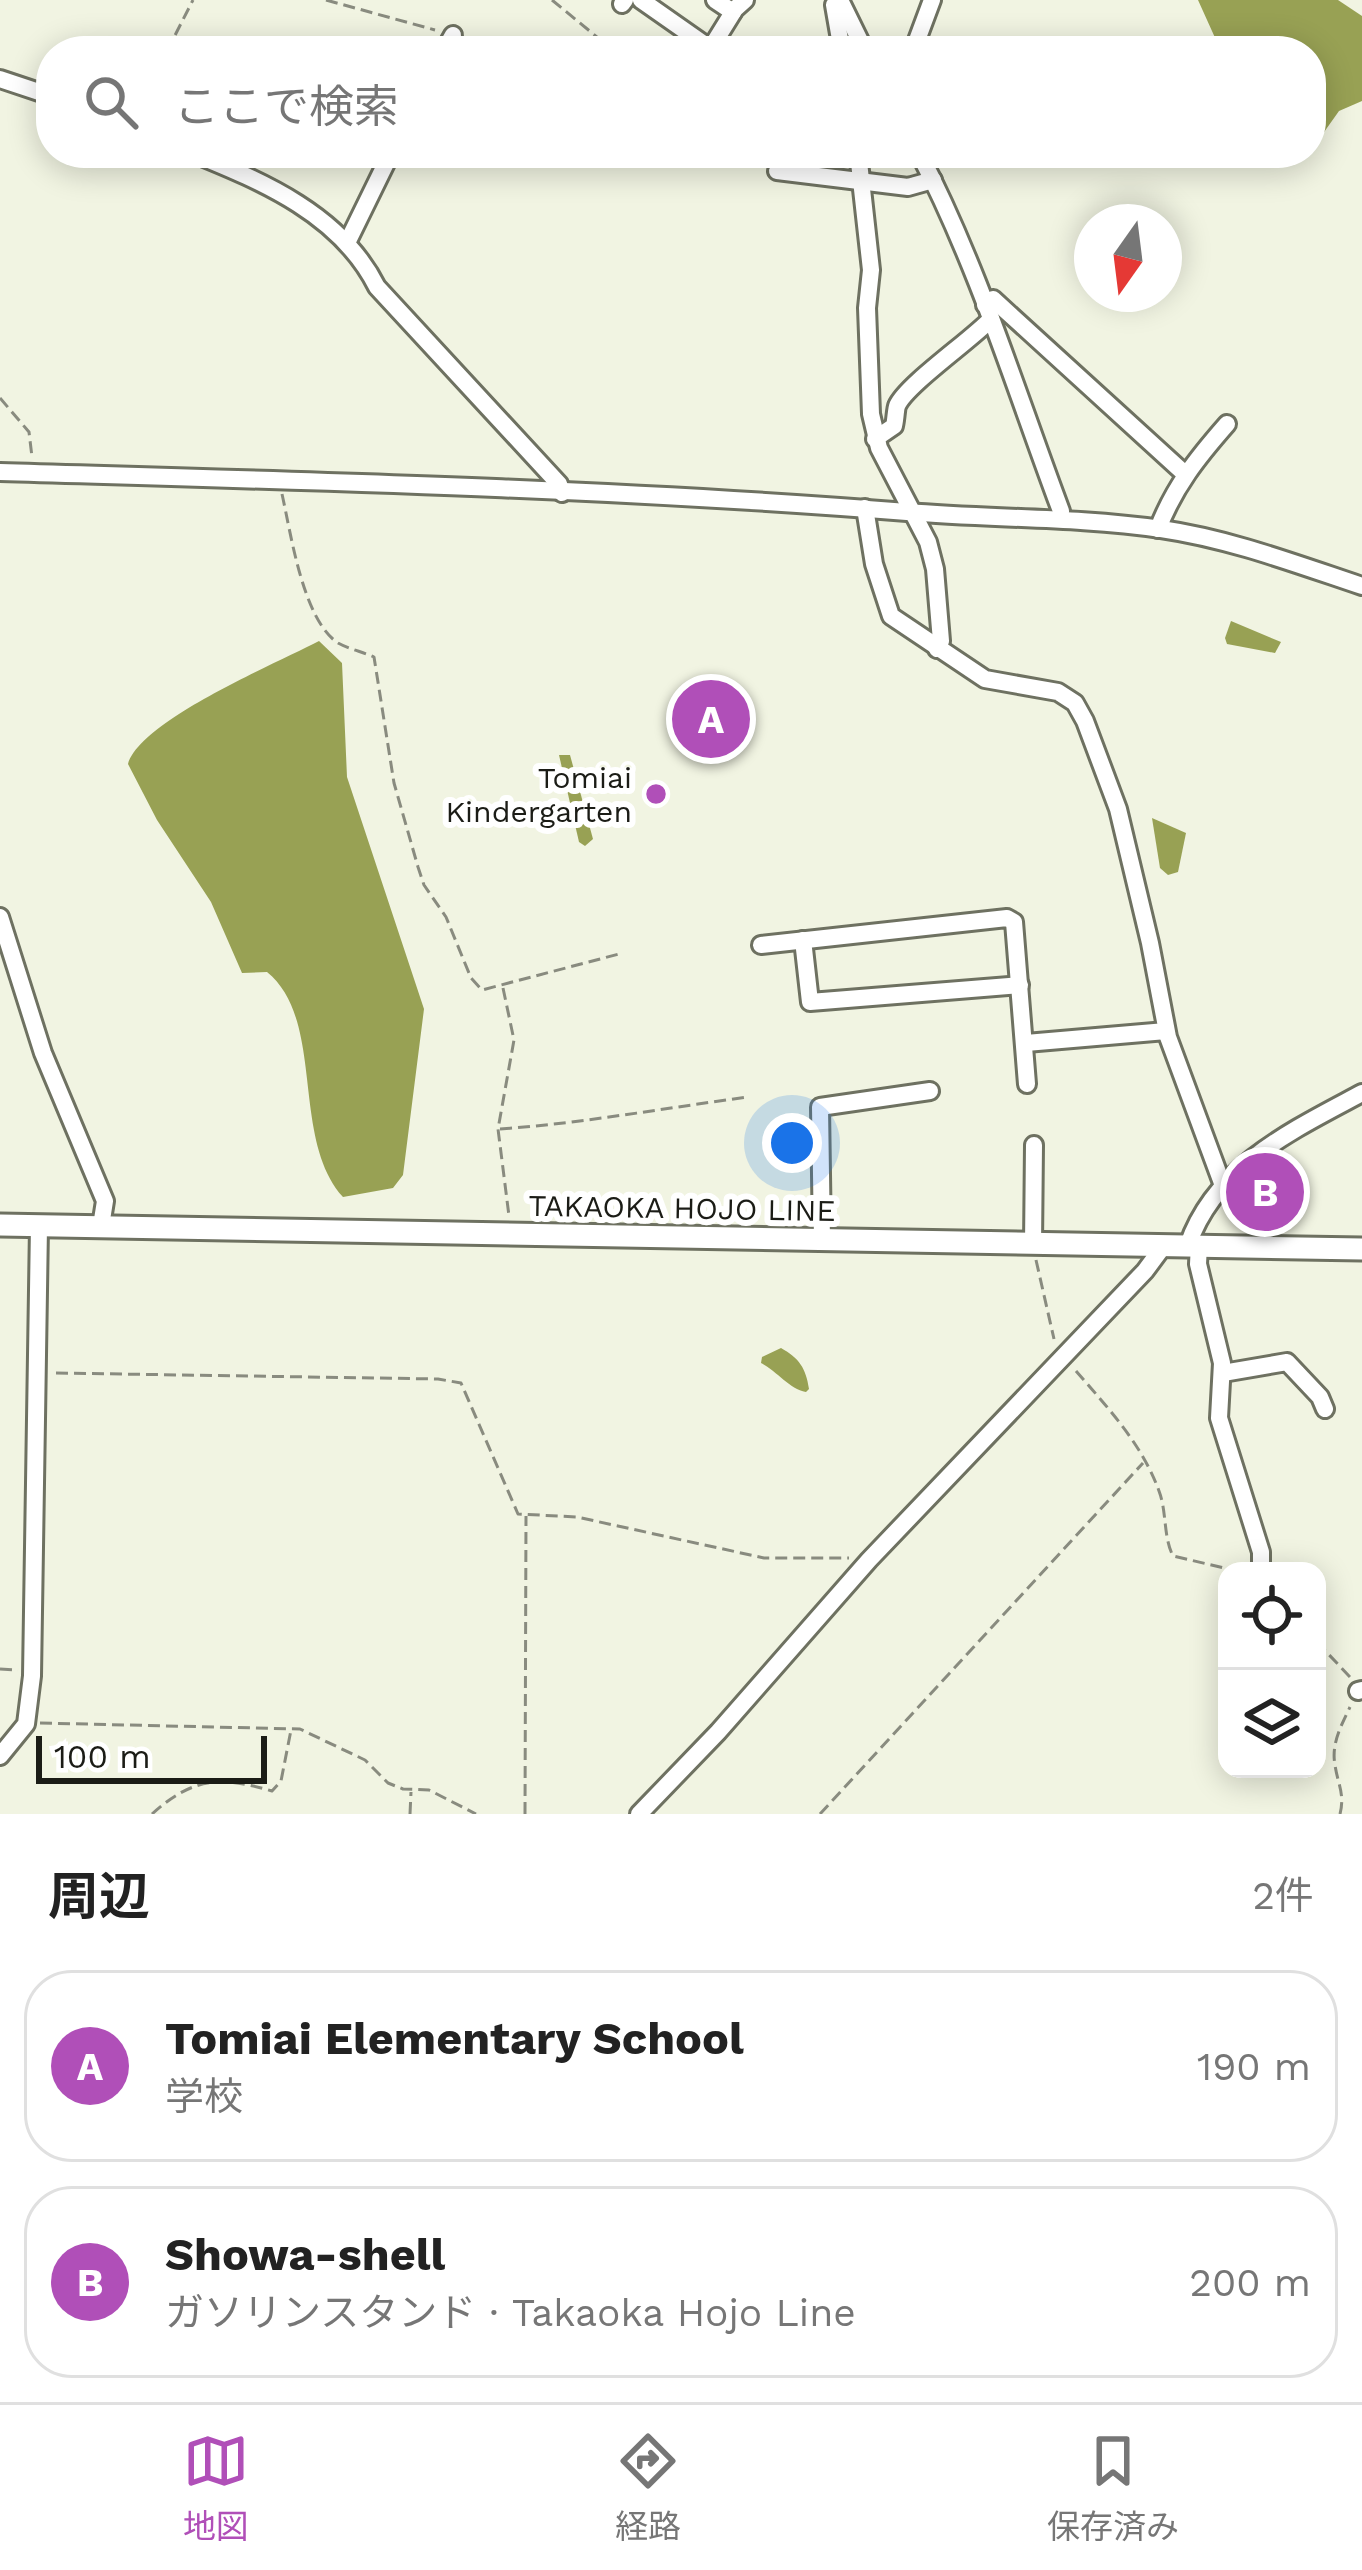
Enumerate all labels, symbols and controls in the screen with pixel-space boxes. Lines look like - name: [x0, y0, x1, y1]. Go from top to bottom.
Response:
- search box: [36, 36, 1326, 168]
- icon: search: [78, 69, 144, 135]
- text: ここで検索: [174, 80, 399, 133]
- north arrow: [1074, 204, 1182, 312]
- pin: A: [672, 674, 750, 764]
- place label: Tomiai Kindergarten: [445, 760, 632, 829]
- marker: Tomiai Kindergarten: [643, 781, 669, 807]
- your location: [762, 1113, 822, 1173]
- pin: B: [1226, 1147, 1304, 1237]
- street label: TAKAOKA HOJO LINE: [528, 1188, 836, 1228]
- map controls: [1218, 1562, 1326, 1778]
- button: locate: [1218, 1562, 1326, 1670]
- button: layers: [1218, 1670, 1326, 1778]
- scale bar: [36, 1730, 267, 1783]
- text: 100 m: [54, 1737, 151, 1776]
- text: 周辺: [48, 1867, 150, 1926]
- text: 2件: [1252, 1873, 1314, 1918]
- text: Tomiai Elementary School: [165, 2012, 744, 2065]
- text: A: [77, 2044, 103, 2089]
- text: 190 m: [1197, 2044, 1311, 2089]
- text: 学校: [165, 2074, 243, 2119]
- text: Showa-shell: [165, 2228, 445, 2281]
- text: B: [77, 2260, 103, 2305]
- text: 200 m: [1189, 2260, 1311, 2305]
- text: ガソリンスタンド · Takaoka Hojo Line: [165, 2290, 856, 2335]
- tab: 地図: [183, 2428, 249, 2548]
- tab: 経路: [615, 2428, 681, 2548]
- tab: 保存済み: [1047, 2428, 1179, 2548]

